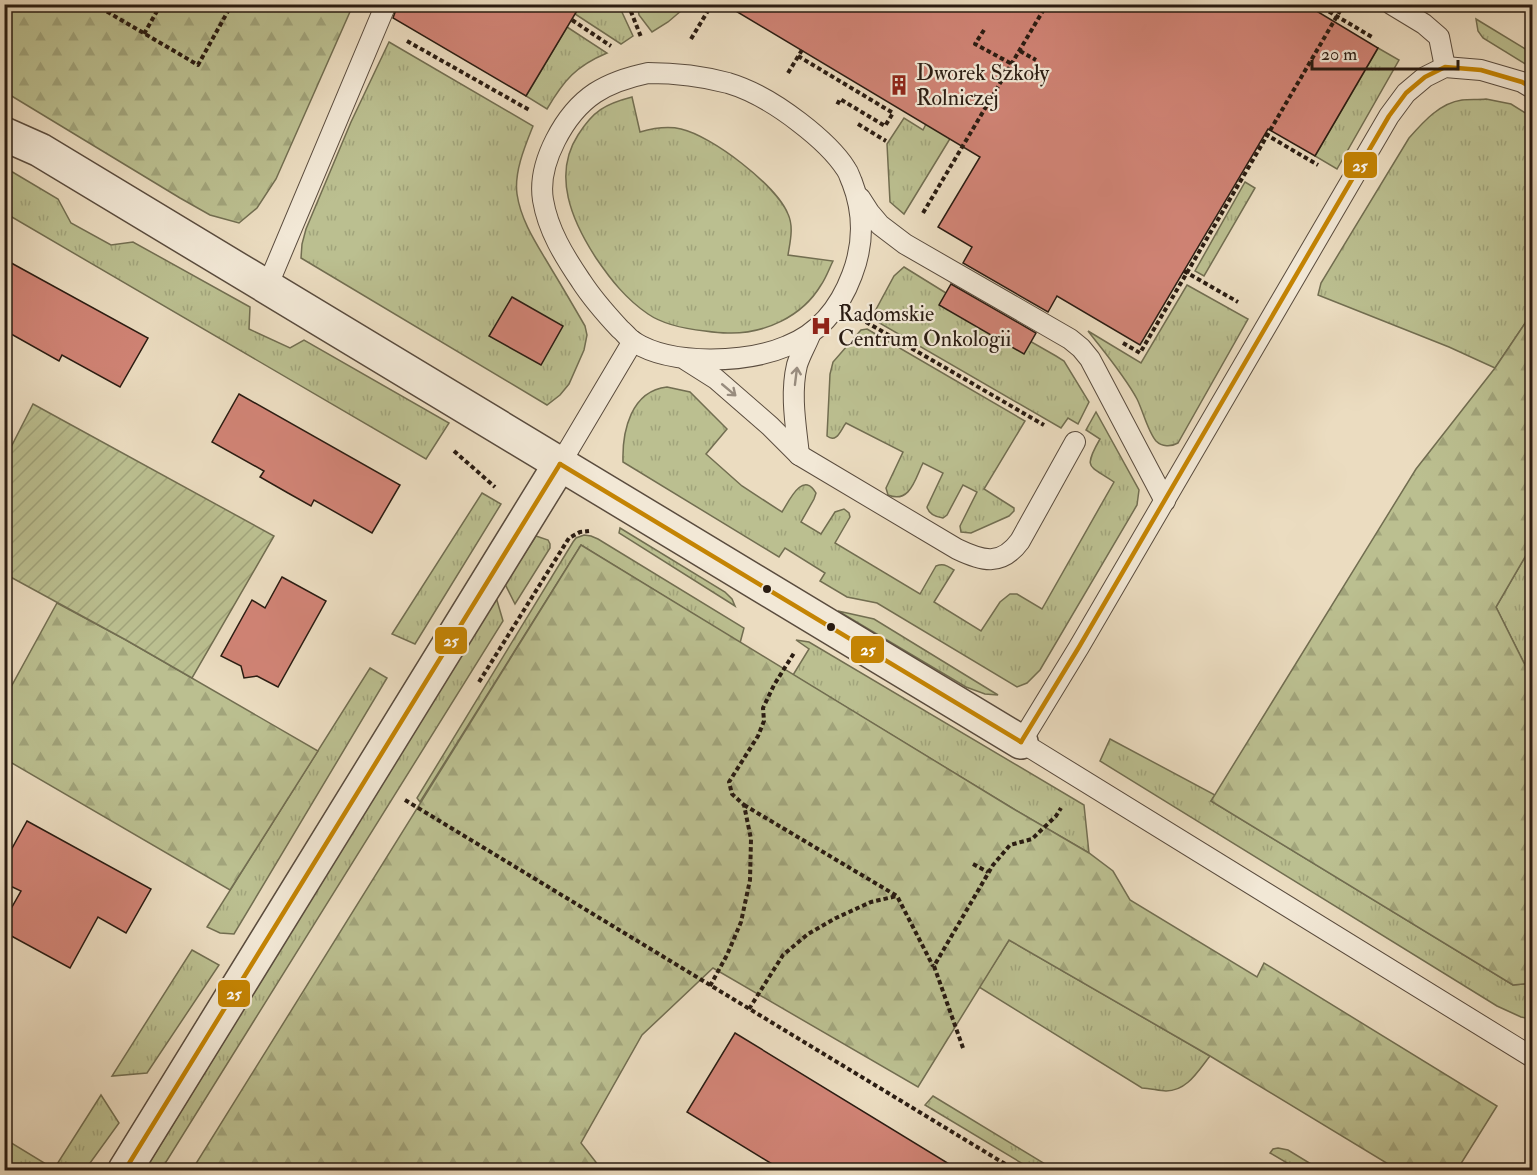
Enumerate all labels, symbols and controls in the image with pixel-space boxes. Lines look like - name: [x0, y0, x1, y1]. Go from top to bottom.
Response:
- scale bar: [1312, 33, 1458, 71]
- text: 20 m: [1321, 43, 1357, 66]
- place label: Dworek Szkoły Rolniczej: [916, 59, 1049, 112]
- building icon: Dworek Szkoły Rolniczej: [887, 73, 911, 97]
- line badge: 25: [1343, 151, 1378, 179]
- text: 25: [1352, 156, 1369, 176]
- place label: Radomskie Centrum Onkologii: [838, 300, 1012, 353]
- hospital icon: Radomskie Centrum Onkologii: [809, 314, 833, 338]
- one-way arrow: [791, 366, 802, 386]
- one-way arrow: [721, 383, 737, 396]
- unlabelled marker: [761, 583, 773, 595]
- unlabelled marker: [825, 621, 837, 633]
- line badge: 25: [434, 626, 468, 655]
- text: 25: [443, 631, 460, 651]
- line badge: 25: [850, 635, 885, 664]
- text: 25: [860, 640, 877, 660]
- line badge: 25: [217, 979, 251, 1008]
- text: 25: [226, 984, 243, 1004]

